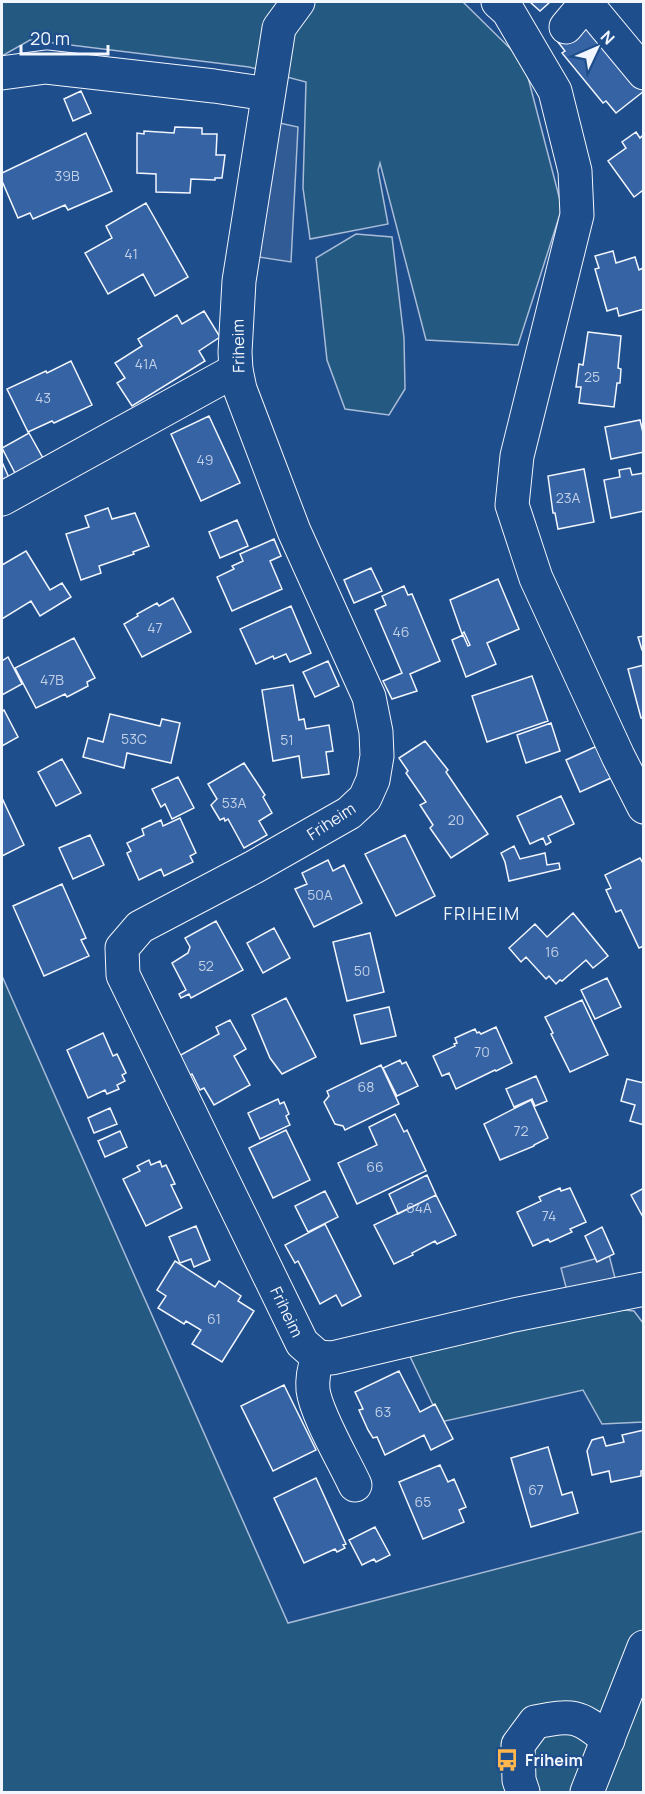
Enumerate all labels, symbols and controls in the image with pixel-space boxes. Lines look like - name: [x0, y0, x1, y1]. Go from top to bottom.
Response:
- scale bar: [21, 18, 108, 56]
- north arrow: [567, 18, 627, 78]
- text: 20 m: [30, 26, 70, 50]
- text: N: [596, 26, 620, 49]
- house number: 39B: [54, 166, 80, 185]
- house number: 41: [124, 244, 138, 263]
- street label: Friheim: [227, 319, 249, 373]
- house number: 41A: [135, 354, 157, 373]
- house number: 25: [584, 367, 600, 386]
- house number: 43: [35, 388, 51, 407]
- house number: 49: [197, 450, 213, 469]
- house number: 23A: [556, 488, 580, 507]
- house number: 47: [147, 618, 163, 637]
- house number: 46: [393, 622, 409, 641]
- house number: 47B: [40, 670, 64, 689]
- house number: 53C: [121, 729, 147, 748]
- house number: 51: [280, 730, 294, 749]
- house number: 53A: [222, 793, 246, 812]
- street label: Friheim: [302, 797, 360, 845]
- house number: 20: [448, 810, 464, 829]
- house number: 50A: [307, 885, 333, 904]
- district label: FRIHEIM: [443, 901, 521, 925]
- house number: 16: [545, 942, 559, 961]
- house number: 52: [198, 956, 214, 975]
- house number: 50: [354, 961, 370, 980]
- house number: 70: [474, 1042, 490, 1061]
- house number: 68: [358, 1077, 374, 1096]
- house number: 72: [513, 1121, 529, 1140]
- house number: 66: [366, 1157, 384, 1176]
- house number: 64A: [406, 1198, 432, 1217]
- house number: 74: [542, 1206, 556, 1225]
- street label: Friheim: [265, 1283, 308, 1341]
- house number: 61: [207, 1309, 221, 1328]
- house number: 63: [375, 1402, 391, 1421]
- house number: 67: [528, 1480, 544, 1499]
- house number: 65: [415, 1492, 431, 1511]
- bus stop icon: Friheim: [494, 1747, 520, 1773]
- place label: Friheim: [525, 1749, 583, 1771]

